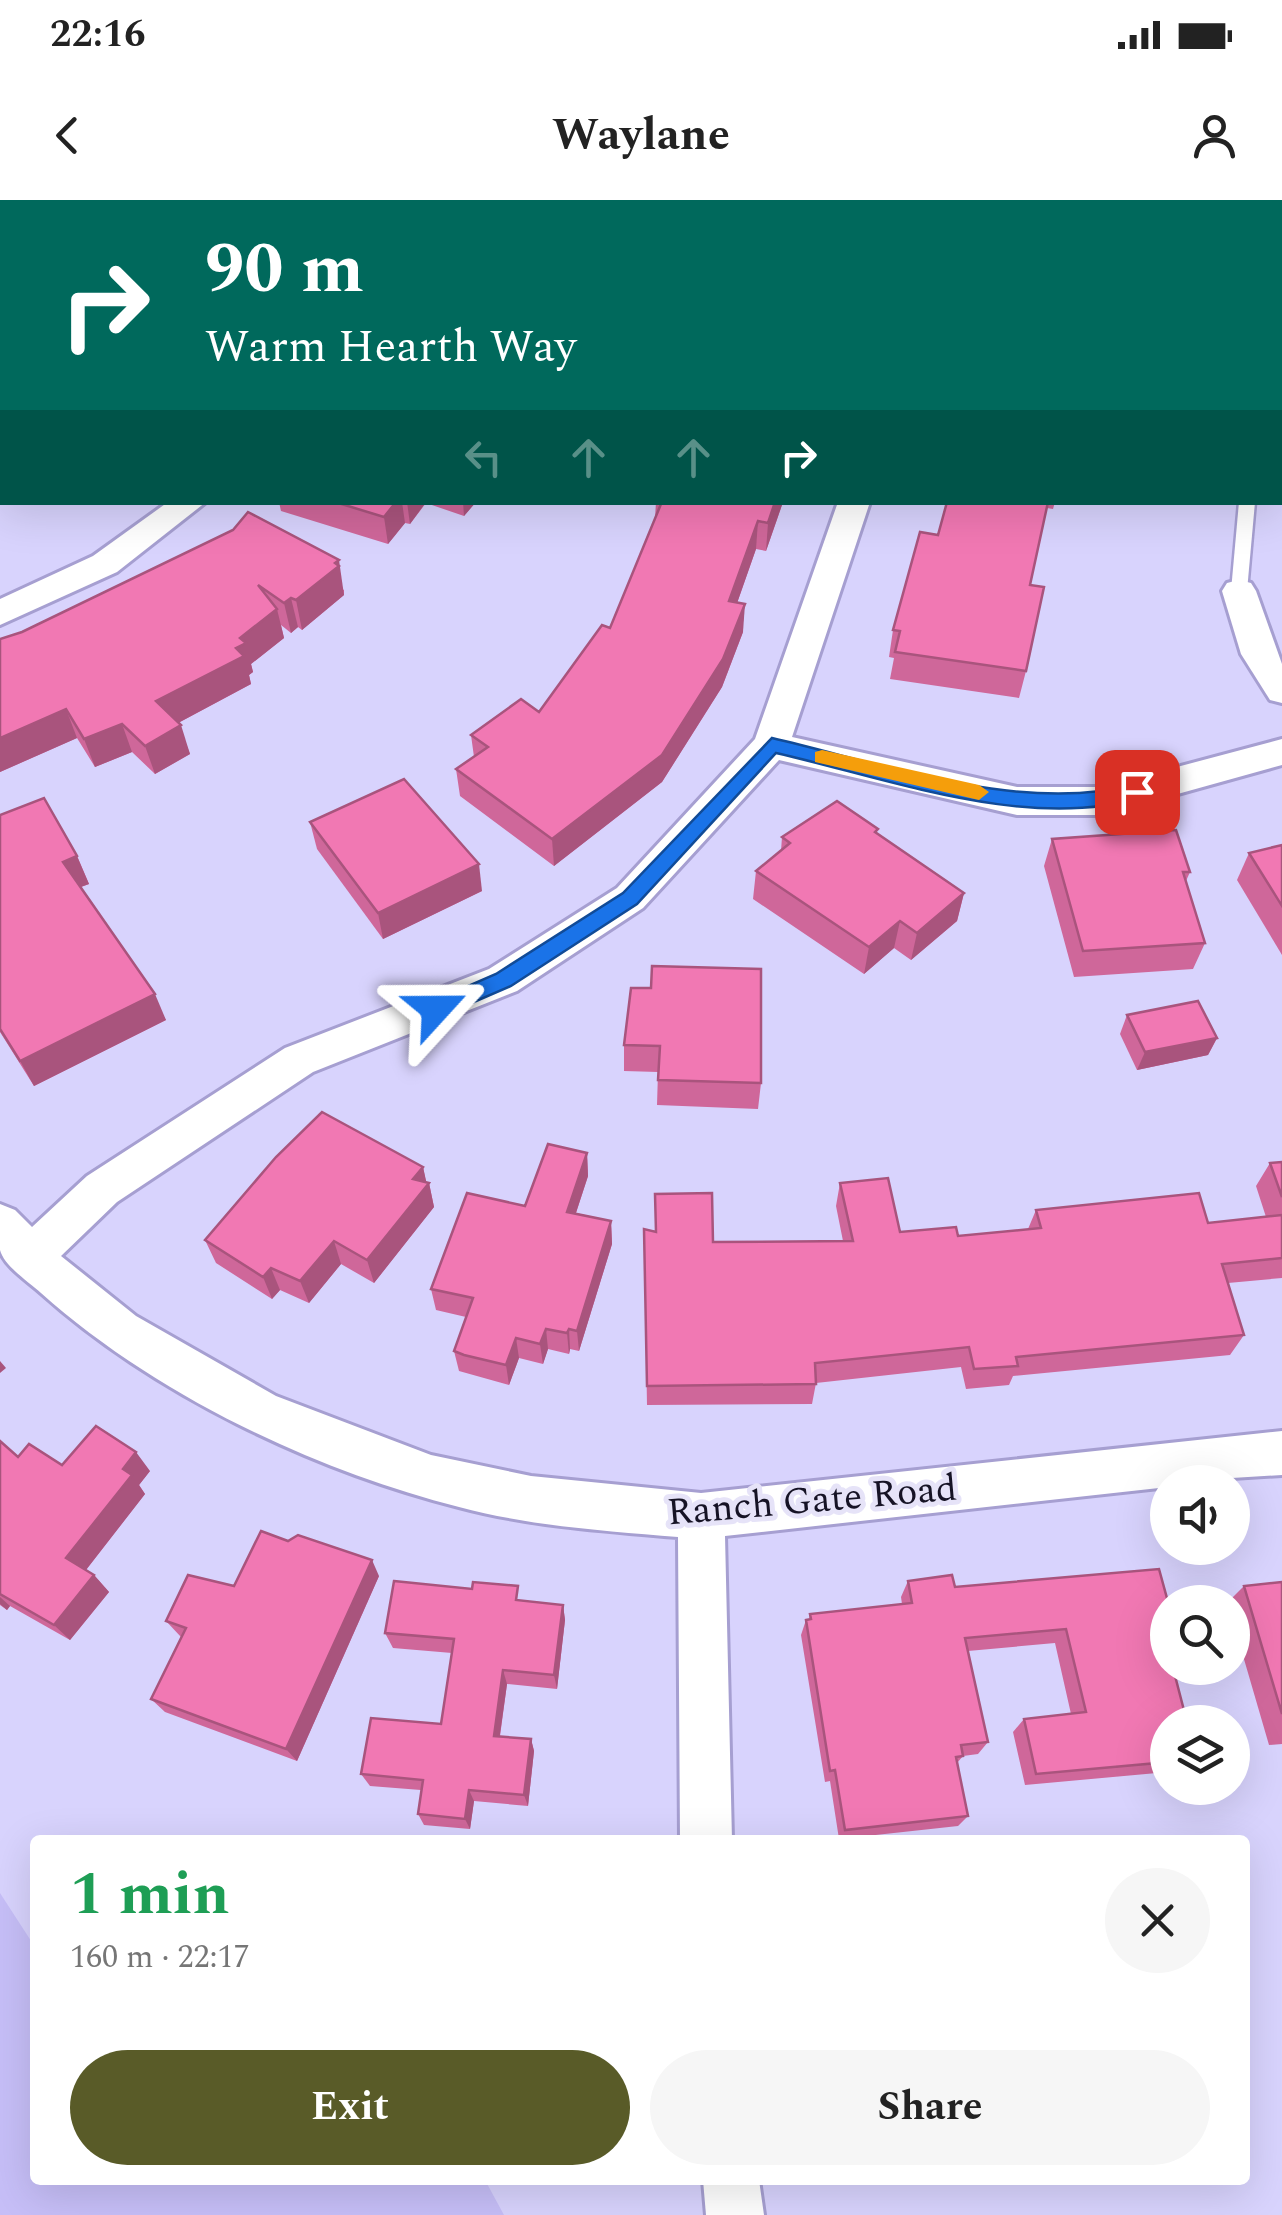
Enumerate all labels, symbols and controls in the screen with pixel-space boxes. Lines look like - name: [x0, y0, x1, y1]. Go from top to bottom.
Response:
- text: 22:16: [50, 6, 145, 64]
- text: Waylane: [552, 101, 730, 170]
- icon: back: [40, 108, 95, 163]
- icon: person: [1187, 108, 1242, 163]
- text: 90 m: [205, 217, 364, 323]
- icon: right: [40, 240, 170, 370]
- text: Warm Hearth Way: [205, 313, 576, 382]
- icon: left: [456, 430, 511, 485]
- icon: ahead: [561, 430, 616, 485]
- icon: ahead: [666, 430, 721, 485]
- icon: right: [771, 430, 826, 485]
- pin: [1095, 750, 1180, 835]
- icon: arrive: [1110, 765, 1165, 820]
- position arrow: [384, 957, 488, 1061]
- street label: Ranch Gate Road: [665, 1459, 960, 1543]
- map controls: [1150, 1465, 1250, 1805]
- button: sound: [1150, 1465, 1250, 1565]
- button: search: [1150, 1585, 1250, 1685]
- button: layers: [1150, 1705, 1250, 1805]
- text: 1 min: [70, 1849, 230, 1941]
- button: close: [1105, 1868, 1210, 1973]
- text: 160 m · 22:17: [70, 1933, 250, 1982]
- button: Exit: [70, 2050, 630, 2165]
- button: Share: [650, 2050, 1210, 2165]

